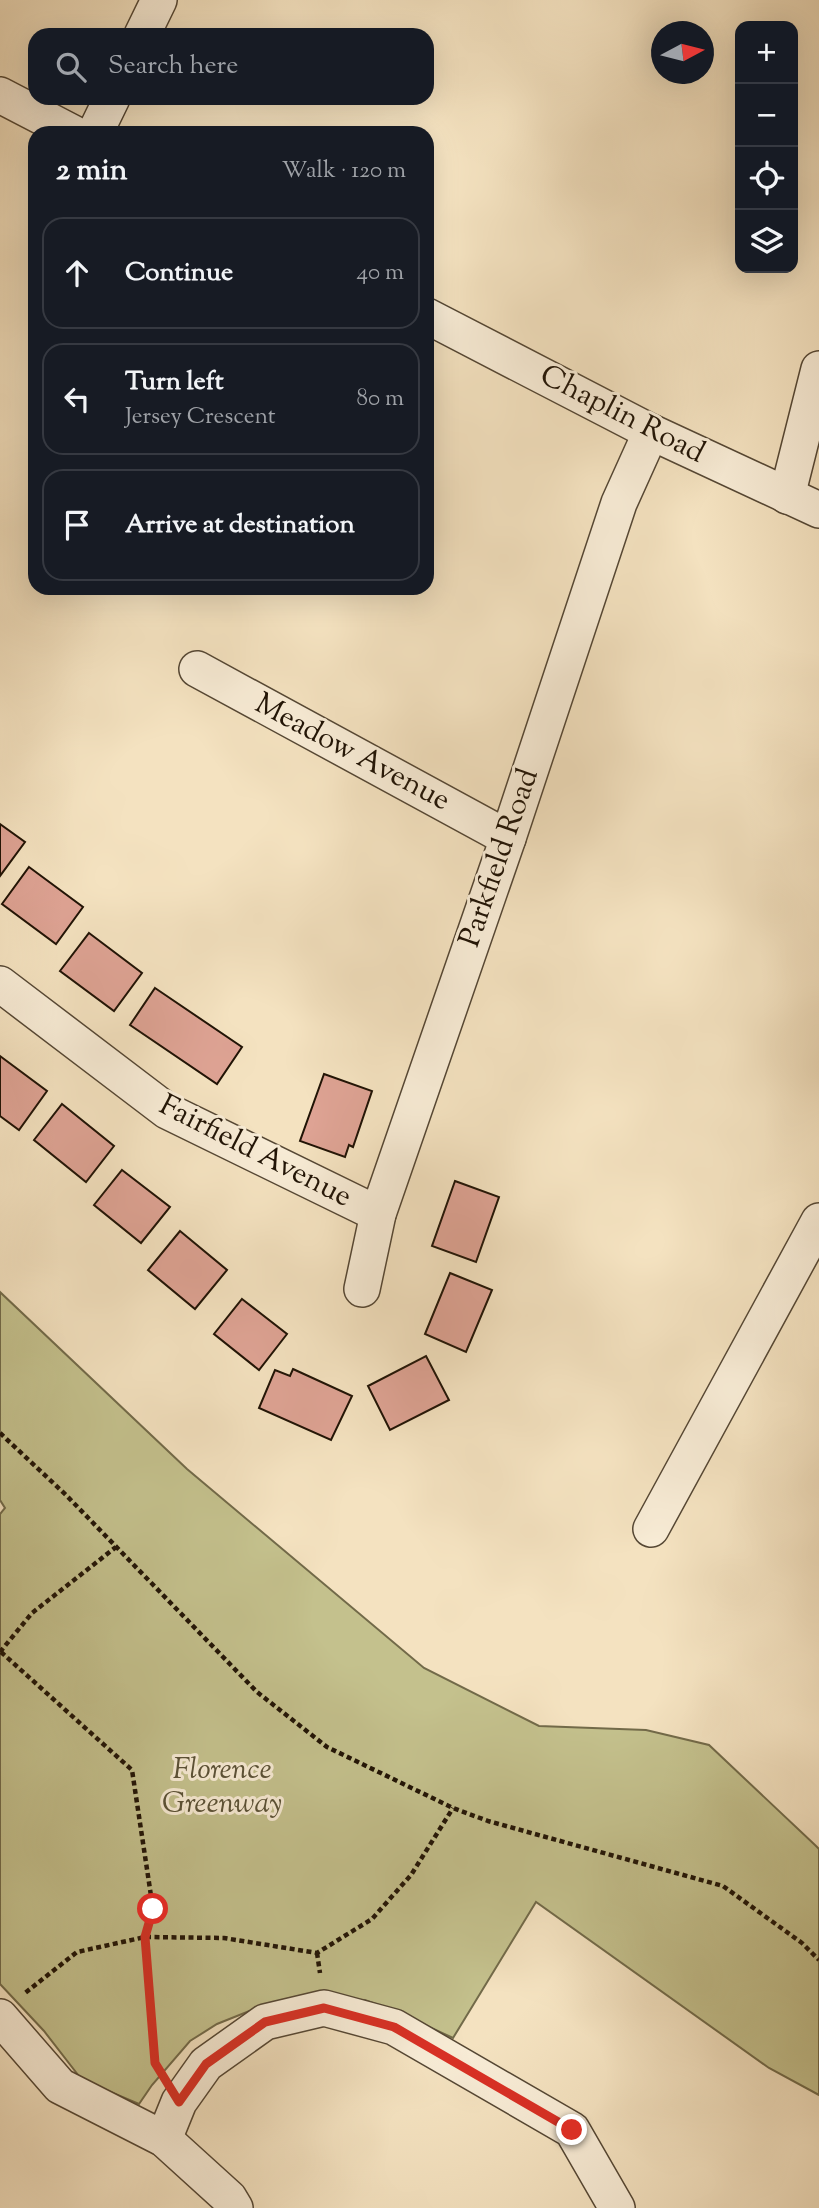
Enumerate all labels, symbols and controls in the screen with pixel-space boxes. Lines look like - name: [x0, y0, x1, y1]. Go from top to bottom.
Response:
- north arrow: [651, 21, 714, 84]
- map controls: [735, 21, 798, 273]
- button: +: [735, 21, 798, 84]
- search box: [28, 28, 434, 105]
- icon: search: [52, 48, 90, 86]
- text: Search here: [108, 48, 238, 85]
- button: −: [735, 84, 798, 147]
- button: locate: [735, 147, 798, 210]
- text: 2 min: [56, 150, 128, 193]
- text: Walk · 120 m: [282, 155, 406, 188]
- button: layers: [735, 210, 798, 273]
- icon: ahead: [58, 254, 96, 292]
- text: Continue: [125, 255, 233, 292]
- text: 40 m: [357, 257, 404, 290]
- street label: Chaplin Road: [532, 355, 712, 475]
- text: Turn left: [125, 364, 224, 401]
- icon: left: [58, 380, 96, 418]
- text: 80 m: [356, 383, 404, 416]
- text: Jersey Crescent: [125, 401, 276, 434]
- icon: arrive: [58, 506, 96, 544]
- text: Arrive at destination: [125, 507, 355, 544]
- street label: Meadow Avenue: [247, 683, 457, 823]
- street label: Parkfield Road: [449, 763, 551, 953]
- street label: Fairfield Avenue: [151, 1085, 359, 1219]
- park label: Florence Greenway: [162, 1749, 282, 1826]
- route start: [137, 1893, 168, 1924]
- route end: [556, 2114, 587, 2145]

